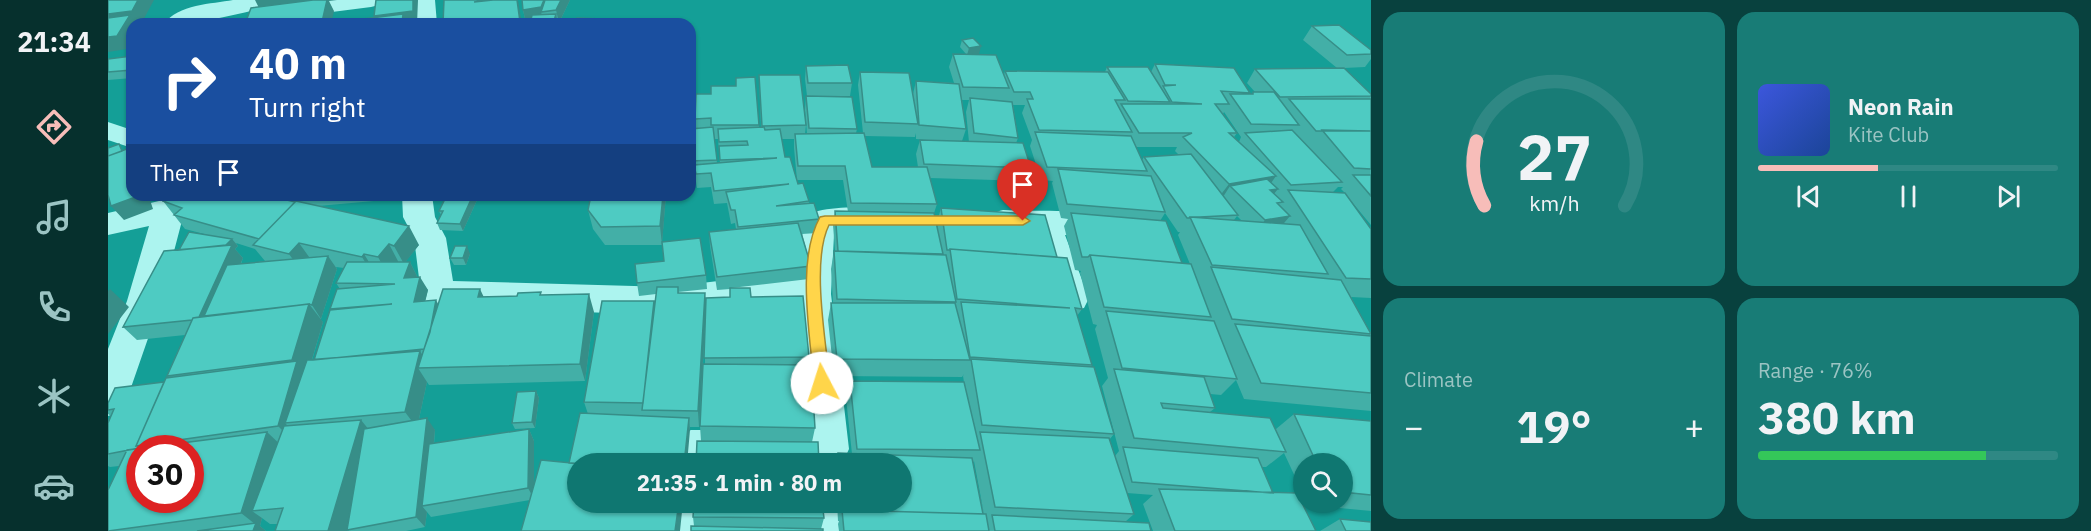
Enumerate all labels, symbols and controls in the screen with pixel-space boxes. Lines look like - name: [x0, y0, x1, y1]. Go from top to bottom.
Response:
- text: 21:34: [17, 24, 91, 59]
- text: 40 m: [249, 36, 347, 91]
- icon: right: [150, 42, 228, 120]
- text: Turn right: [249, 89, 366, 124]
- text: Neon Rain: [1848, 92, 1954, 121]
- icon: directions: [33, 106, 75, 148]
- text: 27: [1517, 116, 1591, 197]
- text: Kite Club: [1848, 121, 1929, 148]
- icon: arrive: [212, 156, 245, 189]
- text: Then: [150, 158, 200, 187]
- pin: [997, 159, 1048, 221]
- icon: arrive: [1006, 168, 1039, 201]
- icon: previous: [1792, 180, 1825, 213]
- icon: pause: [1892, 180, 1925, 213]
- icon: next: [1992, 180, 2025, 213]
- text: km/h: [1529, 189, 1579, 217]
- icon: music: [33, 196, 75, 238]
- icon: phone: [33, 286, 75, 328]
- position arrow: [790, 351, 854, 415]
- text: Range · 76%: [1758, 357, 1873, 384]
- text: Climate: [1404, 366, 1473, 393]
- icon: climate: [33, 375, 75, 417]
- text: 380 km: [1758, 388, 1916, 446]
- text: 19°: [1516, 397, 1592, 455]
- text: −: [1404, 405, 1424, 448]
- text: +: [1684, 405, 1704, 448]
- speed limit sign: 30: [126, 435, 204, 513]
- map controls: [1293, 453, 1353, 513]
- button: search: [1293, 453, 1353, 513]
- icon: car: [33, 465, 75, 507]
- text: 21:35 · 1 min · 80 m: [637, 468, 842, 497]

